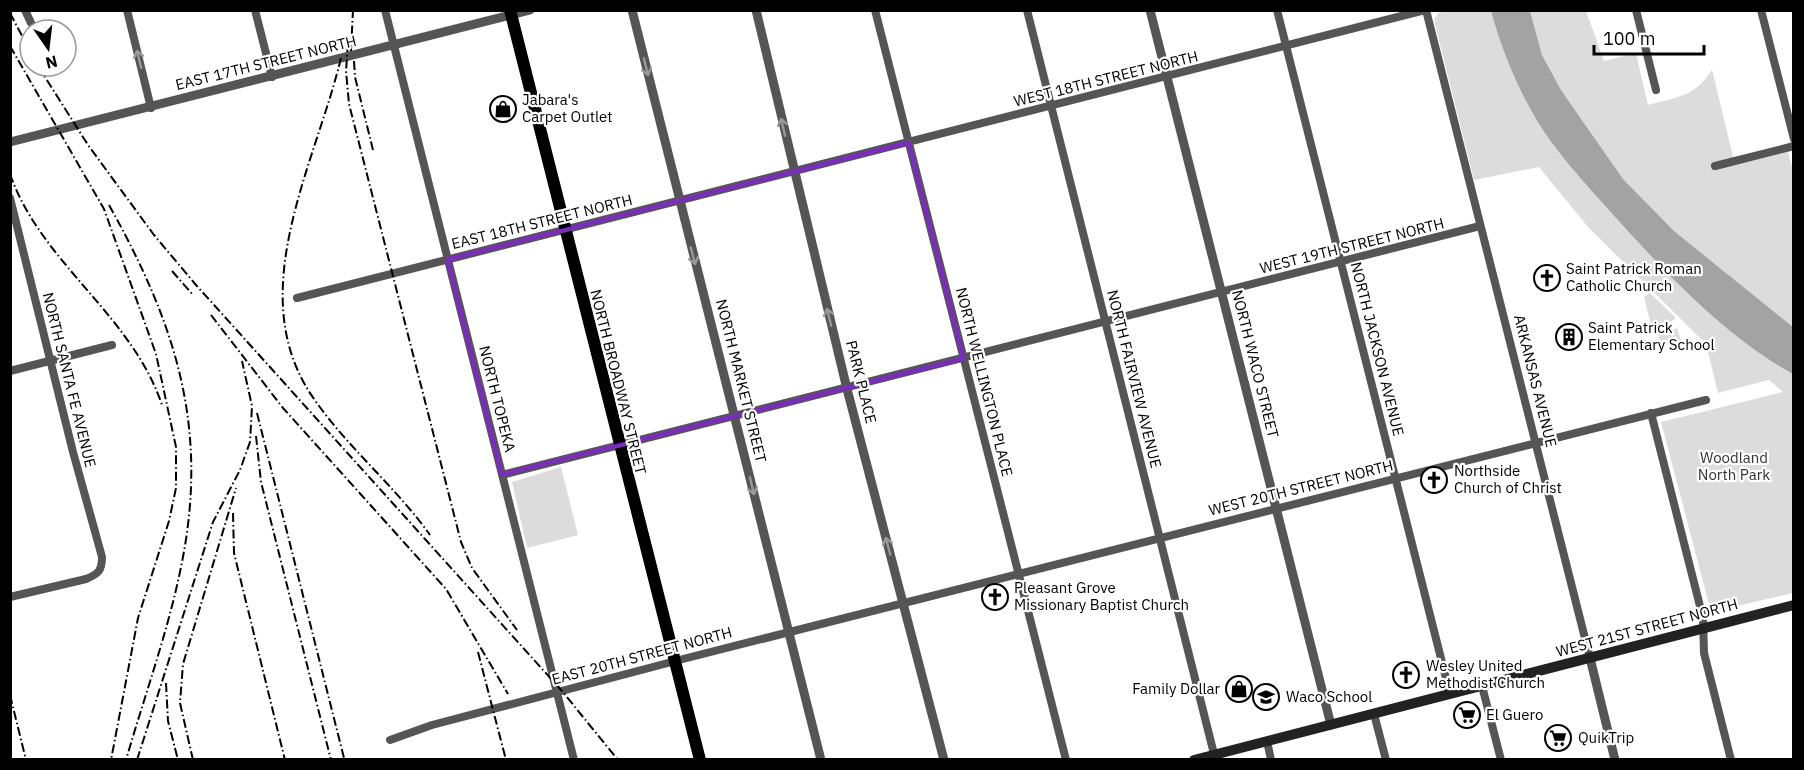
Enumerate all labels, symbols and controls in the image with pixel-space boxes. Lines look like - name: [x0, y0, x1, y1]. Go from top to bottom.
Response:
- north arrow: [18, 18, 78, 78]
- scale bar: [1594, 18, 1704, 56]
- text: 100 m: [1603, 27, 1655, 50]
- street label: EAST 17TH STREET NORTH: [173, 31, 358, 94]
- street label: WEST 18TH STREET NORTH: [1012, 46, 1200, 111]
- one-way arrow: [133, 50, 145, 69]
- text: N: [44, 51, 60, 74]
- one-way arrow: [640, 58, 652, 77]
- place label: Jabara's Carpet Outlet: [522, 90, 613, 126]
- shop icon: Jabara's Carpet Outlet: [488, 94, 518, 124]
- one-way arrow: [776, 118, 788, 137]
- street label: EAST 18TH STREET NORTH: [449, 190, 634, 253]
- street label: WEST 19TH STREET NORTH: [1258, 213, 1446, 278]
- one-way arrow: [688, 247, 700, 266]
- place label: Saint Patrick Roman Catholic Church: [1566, 259, 1702, 295]
- street label: NORTH JACKSON AVENUE: [1347, 260, 1408, 438]
- church icon: Saint Patrick Roman Catholic Church: [1532, 263, 1562, 293]
- street label: NORTH WELLINGTON PLACE: [952, 285, 1017, 478]
- street label: NORTH BROADWAY STREET: [586, 287, 651, 477]
- street label: NORTH FAIRVIEW AVENUE: [1103, 288, 1166, 470]
- street label: NORTH WACO STREET: [1228, 288, 1283, 440]
- street label: NORTH SANTA FE AVENUE: [38, 290, 100, 469]
- street label: NORTH MARKET STREET: [712, 297, 771, 465]
- one-way arrow: [822, 308, 834, 327]
- street label: ARKANSAS AVENUE: [1510, 313, 1561, 449]
- place label: Saint Patrick Elementary School: [1588, 318, 1715, 354]
- building icon: Saint Patrick Elementary School: [1554, 322, 1584, 352]
- street label: PARK PLACE: [842, 338, 881, 425]
- street label: NORTH TOPEKA: [475, 344, 520, 454]
- park label: Woodland North Park: [1698, 448, 1770, 484]
- street label: WEST 20TH STREET NORTH: [1207, 455, 1395, 520]
- place label: Northside Church of Christ: [1454, 461, 1562, 497]
- church icon: Northside Church of Christ: [1419, 465, 1449, 495]
- one-way arrow: [746, 476, 758, 495]
- one-way arrow: [882, 537, 894, 556]
- place label: Pleasant Grove Missionary Baptist Church: [1014, 578, 1189, 614]
- church icon: Pleasant Grove Missionary Baptist Church: [980, 582, 1010, 612]
- street label: WEST 21ST STREET NORTH: [1554, 594, 1740, 661]
- street label: EAST 20TH STREET NORTH: [550, 622, 734, 689]
- place label: Wesley United Methodist Church: [1426, 656, 1545, 692]
- church icon: Wesley United Methodist Church: [1391, 660, 1421, 690]
- shop icon: Family Dollar: [1224, 674, 1254, 704]
- place label: Family Dollar: [1132, 679, 1220, 698]
- school or university icon: Waco School: [1251, 682, 1281, 712]
- place label: Waco School: [1286, 687, 1372, 706]
- supermarket icon: El Guero: [1452, 700, 1482, 730]
- place label: El Guero: [1486, 705, 1543, 724]
- supermarket icon: QuikTrip: [1543, 723, 1573, 753]
- place label: QuikTrip: [1578, 728, 1634, 747]

